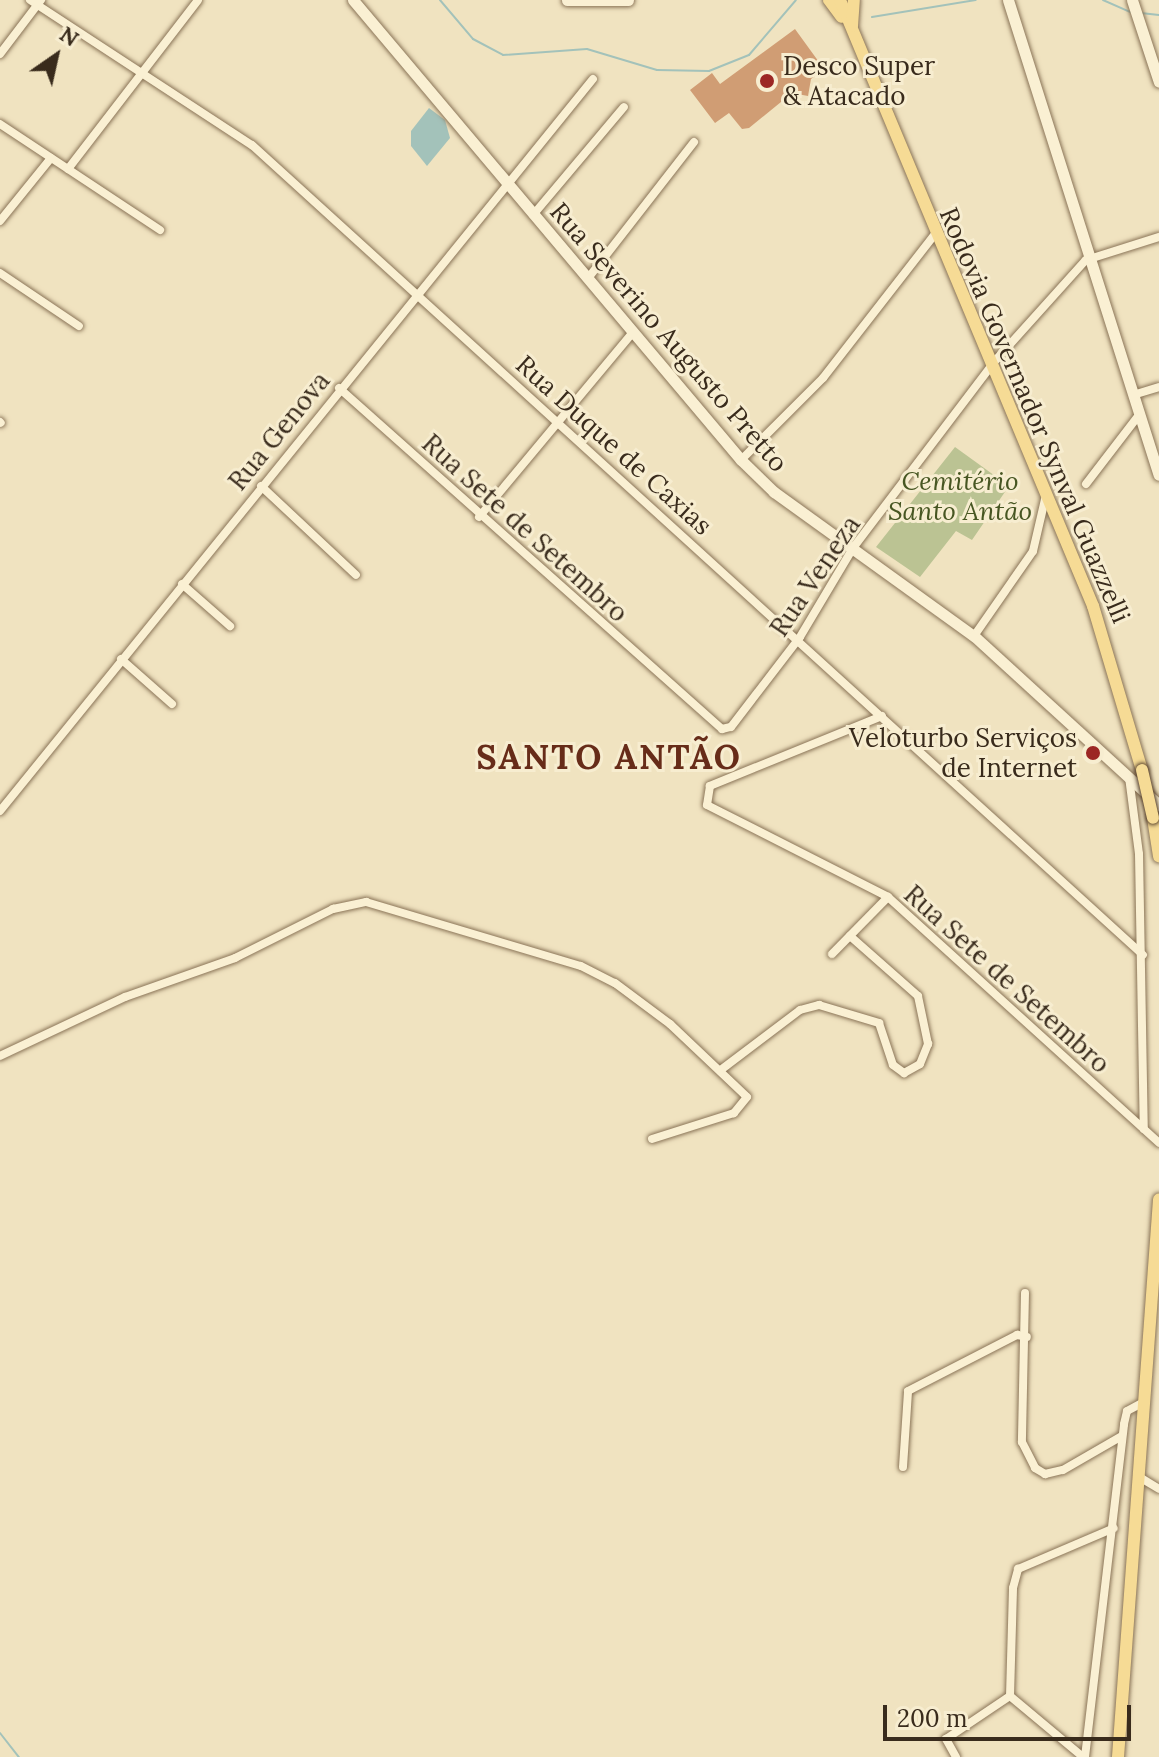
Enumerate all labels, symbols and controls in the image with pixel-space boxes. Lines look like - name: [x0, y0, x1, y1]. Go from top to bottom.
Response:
- north arrow: [16, 16, 96, 96]
- text: N: [55, 20, 84, 52]
- place label: Desco Super & Atacado: [783, 50, 935, 112]
- marker: Desco Super & Atacado: [758, 72, 776, 90]
- street label: Rua Severino Augusto Pretto: [544, 196, 794, 478]
- street label: Rodovia Governador Synval Guazzelli: [933, 203, 1137, 627]
- street label: Rua Duque de Caxias: [510, 349, 718, 541]
- street label: Rua Genova: [222, 366, 336, 496]
- street label: Rua Sete de Setembro: [416, 428, 634, 628]
- park label: Cemitério Santo Antão: [888, 465, 1032, 526]
- street label: Rua Veneza: [763, 510, 867, 642]
- place label: Veloturbo Serviços de Internet: [849, 722, 1077, 784]
- district label: SANTO ANTÃO: [476, 737, 742, 777]
- marker: Veloturbo Serviços de Internet: [1084, 744, 1102, 762]
- street label: Rua Sete de Setembro: [898, 879, 1116, 1079]
- scale bar: [887, 1689, 1135, 1739]
- text: 200 m: [897, 1703, 967, 1734]

